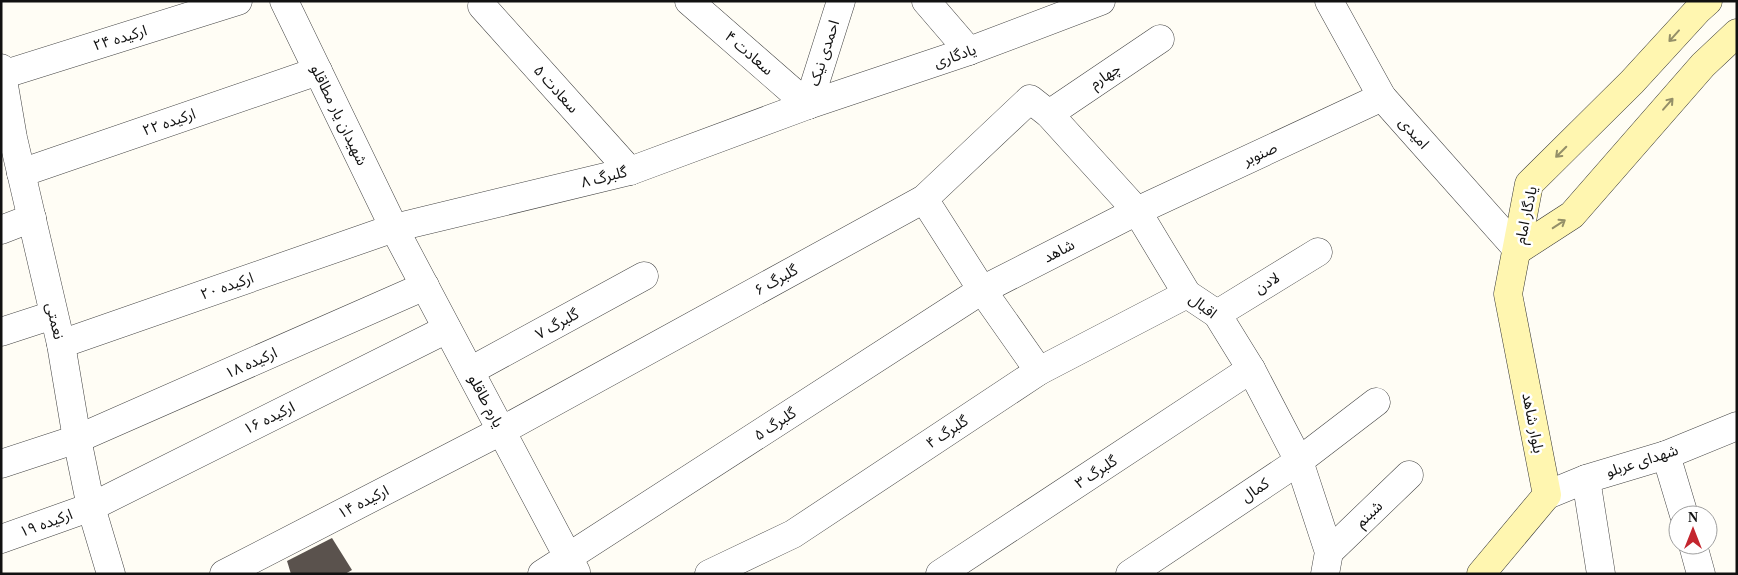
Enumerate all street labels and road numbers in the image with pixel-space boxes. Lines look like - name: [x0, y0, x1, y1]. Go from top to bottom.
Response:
- street label: احمدی نیک: [806, 18, 843, 88]
- street label: ارکیده ۲۴: [91, 22, 149, 55]
- street label: سعادت ۴: [722, 28, 776, 78]
- street label: یادگاری: [932, 41, 978, 72]
- street label: چهارم: [1087, 60, 1125, 94]
- street label: شهیدان یار مطاقلو: [307, 62, 370, 169]
- street label: سعادت ۵: [531, 62, 582, 116]
- street label: ارکیده ۲۲: [140, 105, 198, 140]
- street label: امیدی: [1395, 114, 1432, 153]
- street label: صنوبر: [1240, 139, 1280, 170]
- street label: گلبرگ ۸: [579, 163, 630, 191]
- street label: یادگار امام: [1512, 185, 1543, 246]
- street label: شاهد: [1041, 236, 1077, 266]
- street label: گلبرگ ۶: [752, 261, 801, 299]
- street label: ارکیده ۲۰: [198, 269, 256, 304]
- street label: لادن: [1252, 269, 1283, 298]
- street label: اقبال: [1186, 290, 1220, 322]
- street label: نعمتی: [42, 301, 67, 341]
- street label: گلبرگ ۷: [533, 305, 582, 343]
- street label: ارکیده ۱۸: [223, 344, 280, 382]
- street label: یارم طاقلو: [463, 372, 507, 432]
- street label: بلوار شاهد: [1518, 391, 1547, 455]
- street label: ارکیده ۱۶: [241, 399, 298, 438]
- street label: گلبرگ ۵: [751, 404, 800, 444]
- street label: گلبرگ ۴: [923, 412, 972, 452]
- street label: شهدای عربلو: [1604, 442, 1681, 481]
- street label: گلبرگ ۳: [1072, 452, 1121, 492]
- street label: کمال: [1238, 475, 1273, 506]
- street label: ارکیده ۱۴: [335, 482, 392, 523]
- street label: شبنم: [1352, 497, 1388, 533]
- street label: ارکیده ۱۹: [17, 506, 75, 541]

